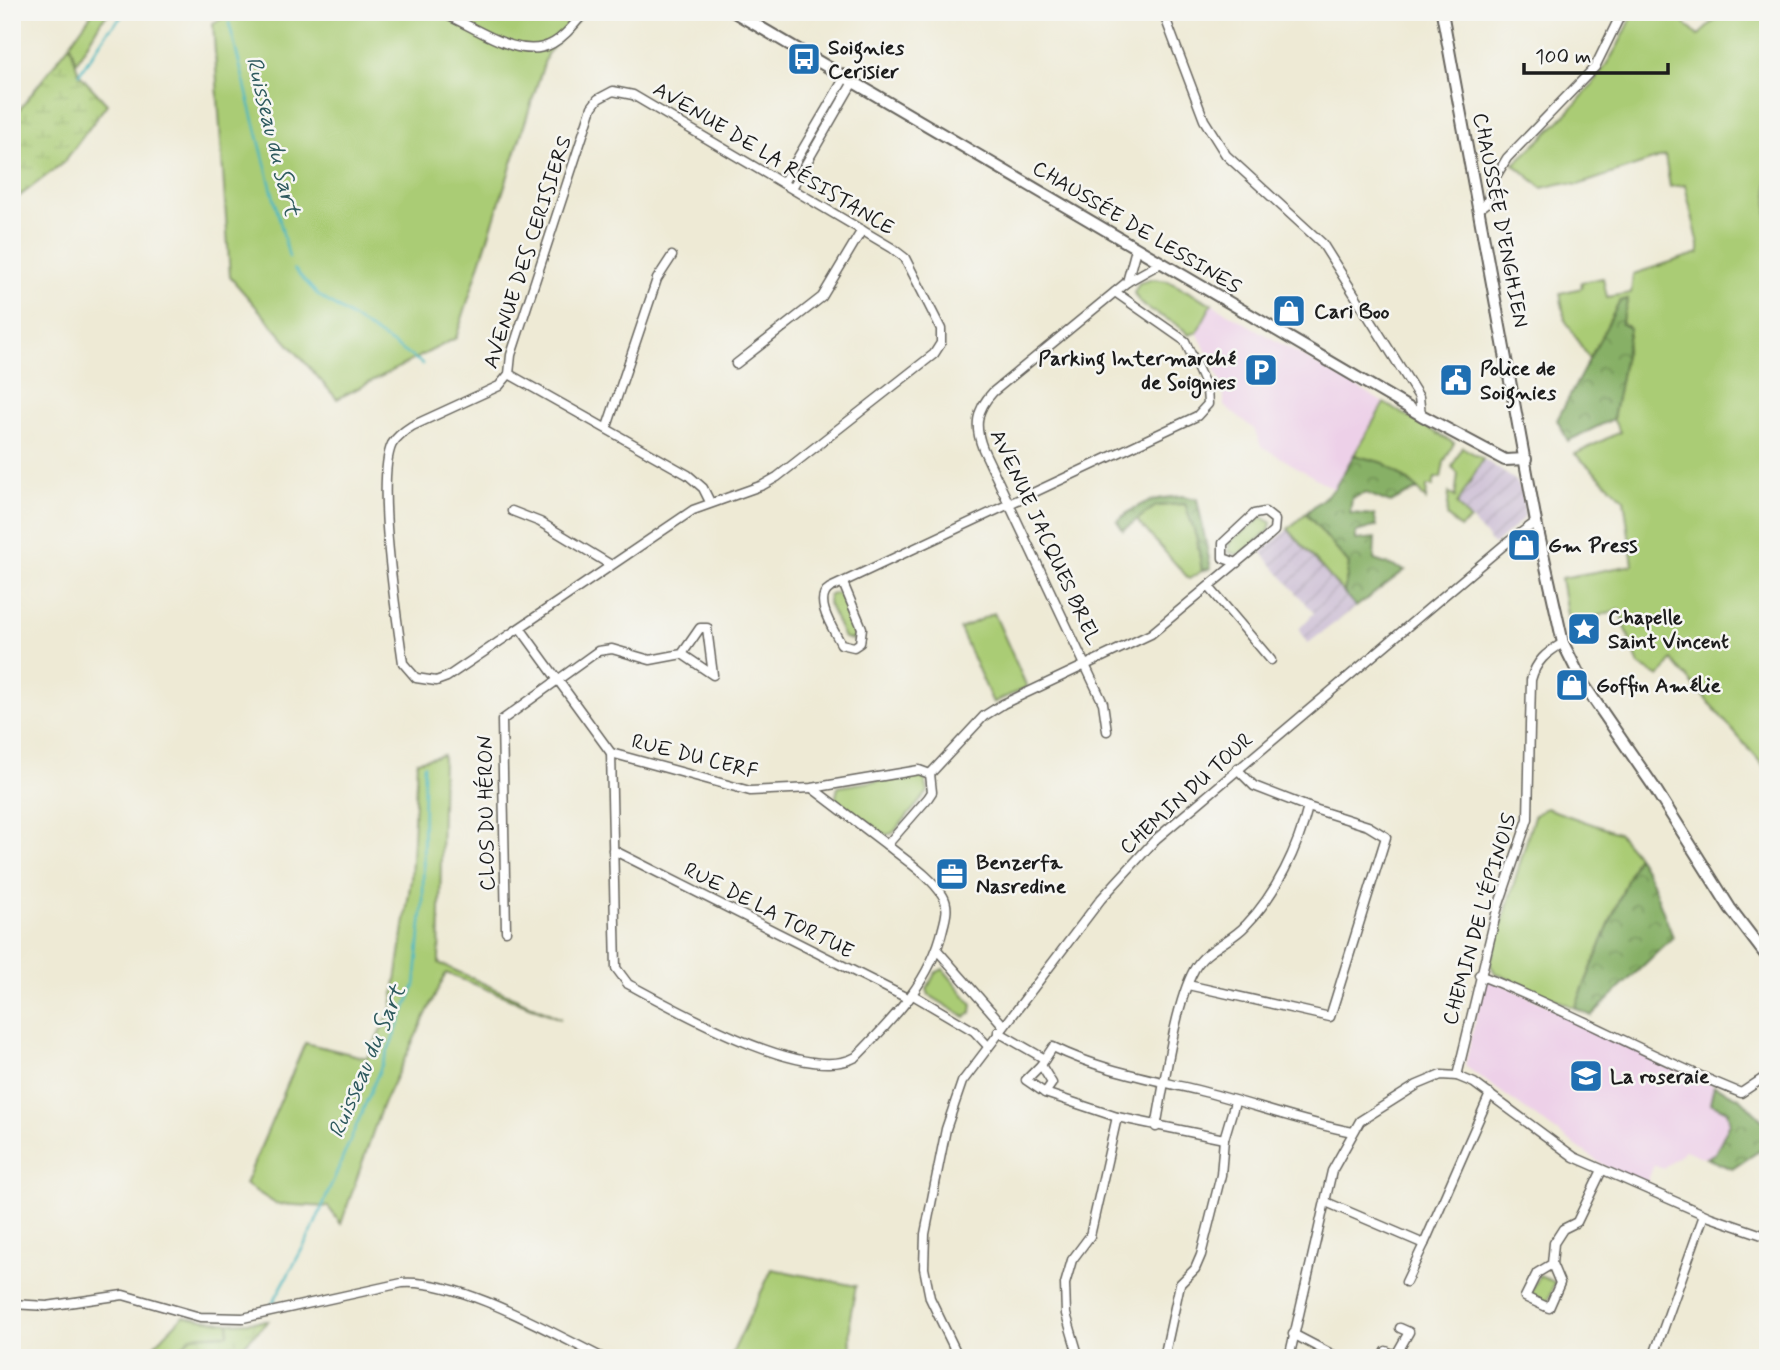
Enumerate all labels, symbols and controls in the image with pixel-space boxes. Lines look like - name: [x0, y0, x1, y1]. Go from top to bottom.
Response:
- scale bar: [1524, 32, 1668, 76]
- place label: Soignies Cerisier: [828, 34, 905, 86]
- bus stop icon: Soignies Cerisier: [785, 40, 823, 78]
- text: 100 m: [1535, 43, 1591, 71]
- water label: Ruisseau du Sart: [238, 54, 307, 221]
- street label: AVENUE DE LA RÉSISTANCE: [648, 76, 899, 242]
- street label: CHAUSSÉE D'ENGHIEN: [1465, 110, 1535, 330]
- street label: AVENUE DES CERISIERS: [477, 132, 579, 372]
- street label: CHAUSSÉE DE LESSINES: [1027, 154, 1246, 302]
- shop icon: Cari Boo: [1270, 292, 1308, 330]
- place label: Cari Boo: [1314, 298, 1389, 326]
- place label: Parking Intermarché de Soignies: [1038, 345, 1237, 399]
- parking icon: Parking Intermarché de Soignies: [1242, 351, 1280, 389]
- place label: Police de Soignies: [1480, 355, 1557, 409]
- public building icon: Police de Soignies: [1437, 361, 1475, 399]
- street label: AVENUE JACQUES BREL: [983, 425, 1107, 650]
- shop icon: Gm Press: [1505, 526, 1543, 564]
- place label: Gm Press: [1548, 532, 1638, 560]
- place label: Chapelle Saint Vincent: [1608, 604, 1729, 656]
- place icon: Chapelle Saint Vincent: [1565, 610, 1603, 648]
- shop icon: Goffin Amélie: [1553, 666, 1591, 704]
- place label: Goffin Amélie: [1596, 672, 1721, 700]
- street label: CHEMIN DU TOUR: [1114, 726, 1259, 861]
- street label: RUE DU CERF: [629, 728, 761, 786]
- street label: CLOS DU HÉRON: [472, 735, 502, 891]
- street label: CHEMIN DE L'ÉPINOIS: [1436, 810, 1524, 1028]
- place label: Benzerfa Nasredine: [976, 849, 1067, 901]
- office icon: Benzerfa Nasredine: [933, 855, 971, 893]
- street label: RUE DE LA TORTUE: [679, 856, 858, 966]
- water label: Ruisseau du Sart: [322, 979, 414, 1143]
- school or university icon: La roseraie: [1567, 1057, 1605, 1095]
- place label: La roseraie: [1610, 1063, 1710, 1091]

